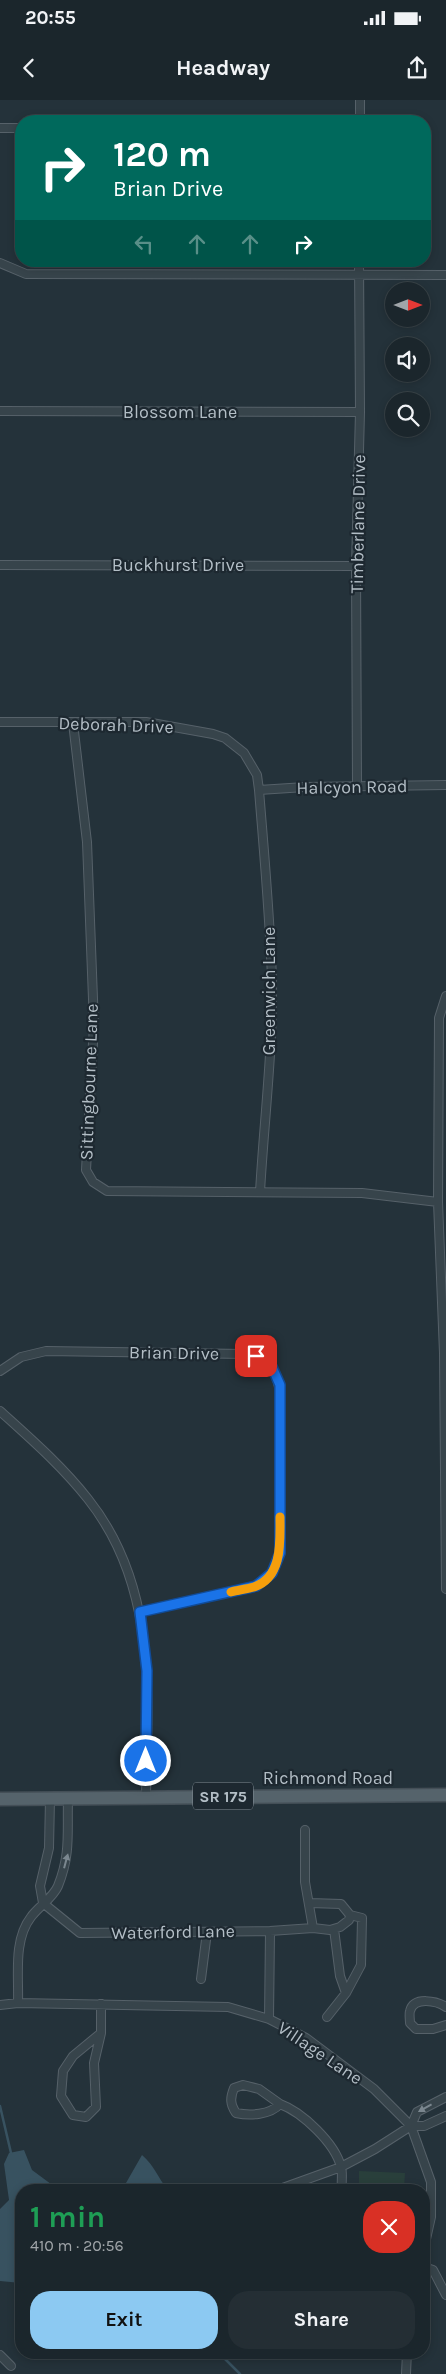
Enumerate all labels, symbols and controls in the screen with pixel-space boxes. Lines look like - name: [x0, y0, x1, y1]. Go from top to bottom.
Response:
- text: 20:55: [25, 7, 76, 29]
- icon: back: [15, 54, 43, 82]
- icon: share: [403, 54, 431, 82]
- text: Headway: [176, 55, 270, 81]
- text: 120 m: [113, 134, 211, 175]
- icon: right: [30, 135, 95, 200]
- text: Brian Drive: [113, 176, 223, 202]
- icon: left: [130, 230, 158, 258]
- icon: ahead: [183, 230, 211, 258]
- icon: ahead: [236, 230, 264, 258]
- icon: right: [289, 230, 317, 258]
- north arrow: [385, 282, 430, 328]
- map controls: [385, 282, 430, 437]
- button: sound: [385, 337, 430, 382]
- button: search: [385, 392, 430, 437]
- street label: Blossom Lane: [123, 401, 237, 423]
- street label: Timberlane Drive: [346, 454, 370, 594]
- street label: Buckhurst Drive: [112, 554, 244, 576]
- street label: Deborah Drive: [58, 712, 174, 738]
- street label: Halcyon Road: [296, 775, 408, 799]
- street label: Greenwich Lane: [258, 927, 280, 1055]
- street label: Sittingbourne Lane: [75, 1003, 103, 1161]
- pin: [235, 1335, 277, 1377]
- street label: Brian Drive: [129, 1341, 219, 1365]
- icon: arrive: [242, 1342, 270, 1370]
- position arrow: [119, 1734, 171, 1786]
- street label: Richmond Road: [263, 1767, 393, 1789]
- road number: SR 175: [193, 1782, 253, 1810]
- one-way arrow: [62, 1854, 70, 1869]
- street label: Waterford Lane: [111, 1920, 235, 1944]
- street label: Village Lane: [273, 2017, 367, 2089]
- one-way arrow: [417, 2104, 432, 2112]
- text: 1 min: [30, 2199, 105, 2235]
- button: close: [363, 2201, 415, 2253]
- text: 410 m · 20:56: [30, 2236, 124, 2255]
- button: Exit: [30, 2291, 218, 2349]
- button: Share: [228, 2291, 415, 2349]

